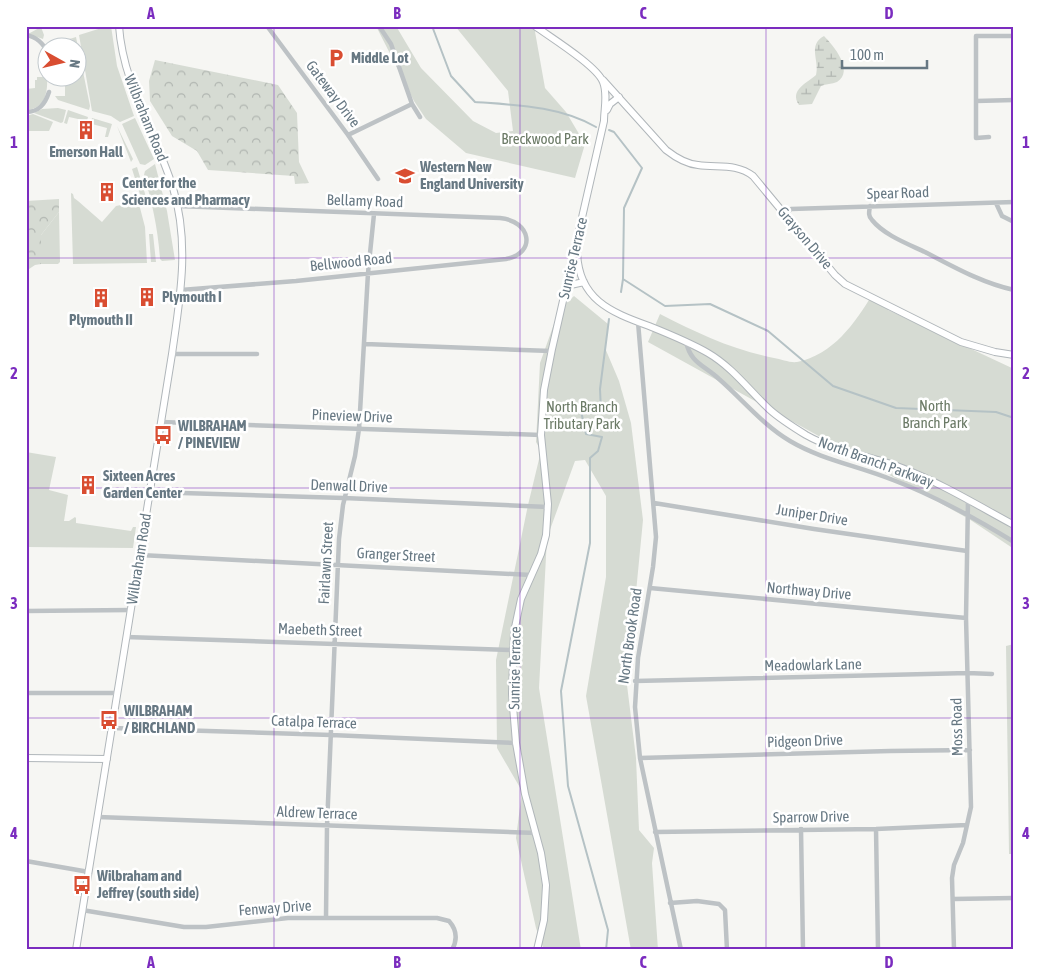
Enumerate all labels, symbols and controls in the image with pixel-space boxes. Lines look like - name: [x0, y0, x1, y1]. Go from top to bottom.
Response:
- text: A: [146, 4, 155, 22]
- text: B: [393, 4, 401, 22]
- text: C: [639, 4, 647, 22]
- text: D: [885, 4, 894, 22]
- north arrow: [38, 38, 88, 88]
- scale bar: [842, 38, 928, 70]
- text: 100 m: [850, 46, 884, 63]
- parking icon: Middle Lot: [325, 47, 347, 69]
- place label: Middle Lot: [351, 49, 409, 66]
- street label: Gateway Drive: [303, 57, 364, 130]
- text: N: [66, 59, 83, 69]
- street label: Wilbraham Road: [121, 72, 172, 164]
- building icon: Emerson Hall: [75, 119, 97, 141]
- park label: Breckwood Park: [501, 130, 589, 147]
- text: 1: [10, 133, 18, 151]
- text: 1: [1022, 133, 1030, 151]
- place label: Emerson Hall: [49, 143, 124, 160]
- place label: Western New England University: [419, 158, 524, 192]
- school or university icon: Western New England University: [394, 165, 416, 187]
- place label: Center for the Sciences and Pharmacy: [122, 174, 251, 208]
- building icon: Center for the Sciences and Pharmacy: [96, 181, 118, 203]
- street label: Spear Road: [867, 183, 929, 202]
- street label: Bellamy Road: [326, 191, 404, 210]
- street label: Grayson Drive: [774, 203, 836, 272]
- street label: Sunrise Terrace: [555, 215, 590, 300]
- street label: Bellwood Road: [309, 249, 393, 274]
- building icon: Plymouth I: [136, 286, 158, 308]
- building icon: Plymouth II: [90, 287, 112, 309]
- place label: Plymouth I: [162, 288, 222, 305]
- place label: Plymouth II: [69, 311, 133, 328]
- text: 2: [10, 364, 18, 382]
- text: 2: [1022, 364, 1030, 382]
- park label: North Branch Park: [902, 397, 968, 431]
- park label: North Branch Tributary Park: [544, 398, 621, 432]
- street label: Pineview Drive: [311, 406, 393, 425]
- place label: WILBRAHAM / PINEVIEW: [177, 417, 247, 451]
- bus stop icon: WILBRAHAM / PINEVIEW: [152, 424, 174, 446]
- street label: North Branch Parkway: [816, 433, 936, 490]
- place label: Sixteen Acres Garden Center: [103, 467, 182, 501]
- building icon: Sixteen Acres Garden Center: [77, 474, 99, 496]
- street label: Denwall Drive: [310, 476, 388, 495]
- street label: Juniper Drive: [775, 500, 849, 529]
- street label: Wilbraham Road: [123, 512, 154, 606]
- street label: Fairlawn Street: [315, 521, 336, 605]
- street label: Granger Street: [356, 544, 436, 565]
- street label: Northway Drive: [766, 578, 852, 603]
- street label: North Brook Road: [614, 587, 645, 685]
- text: 3: [10, 594, 18, 612]
- text: 3: [1022, 594, 1030, 612]
- street label: Maebeth Street: [278, 620, 362, 639]
- street label: Sunrise Terrace: [505, 626, 524, 710]
- street label: Meadowlark Lane: [764, 655, 862, 674]
- street label: Moss Road: [947, 698, 966, 756]
- place label: WILBRAHAM / BIRCHLAND: [123, 702, 195, 736]
- bus stop icon: WILBRAHAM / BIRCHLAND: [98, 709, 120, 731]
- street label: Catalpa Terrace: [271, 712, 357, 731]
- street label: Pidgeon Drive: [767, 731, 843, 750]
- street label: Aldrew Terrace: [276, 803, 358, 822]
- street label: Sparrow Drive: [773, 807, 849, 826]
- text: 4: [9, 824, 18, 842]
- text: 4: [1021, 824, 1030, 842]
- place label: Wilbraham and Jeffrey (south side): [96, 867, 199, 901]
- bus stop icon: Wilbraham and Jeffrey (south side): [71, 874, 93, 896]
- street label: Fenway Drive: [238, 896, 312, 919]
- text: A: [146, 953, 155, 971]
- text: B: [393, 953, 401, 971]
- text: C: [639, 953, 647, 971]
- text: D: [885, 953, 894, 971]

